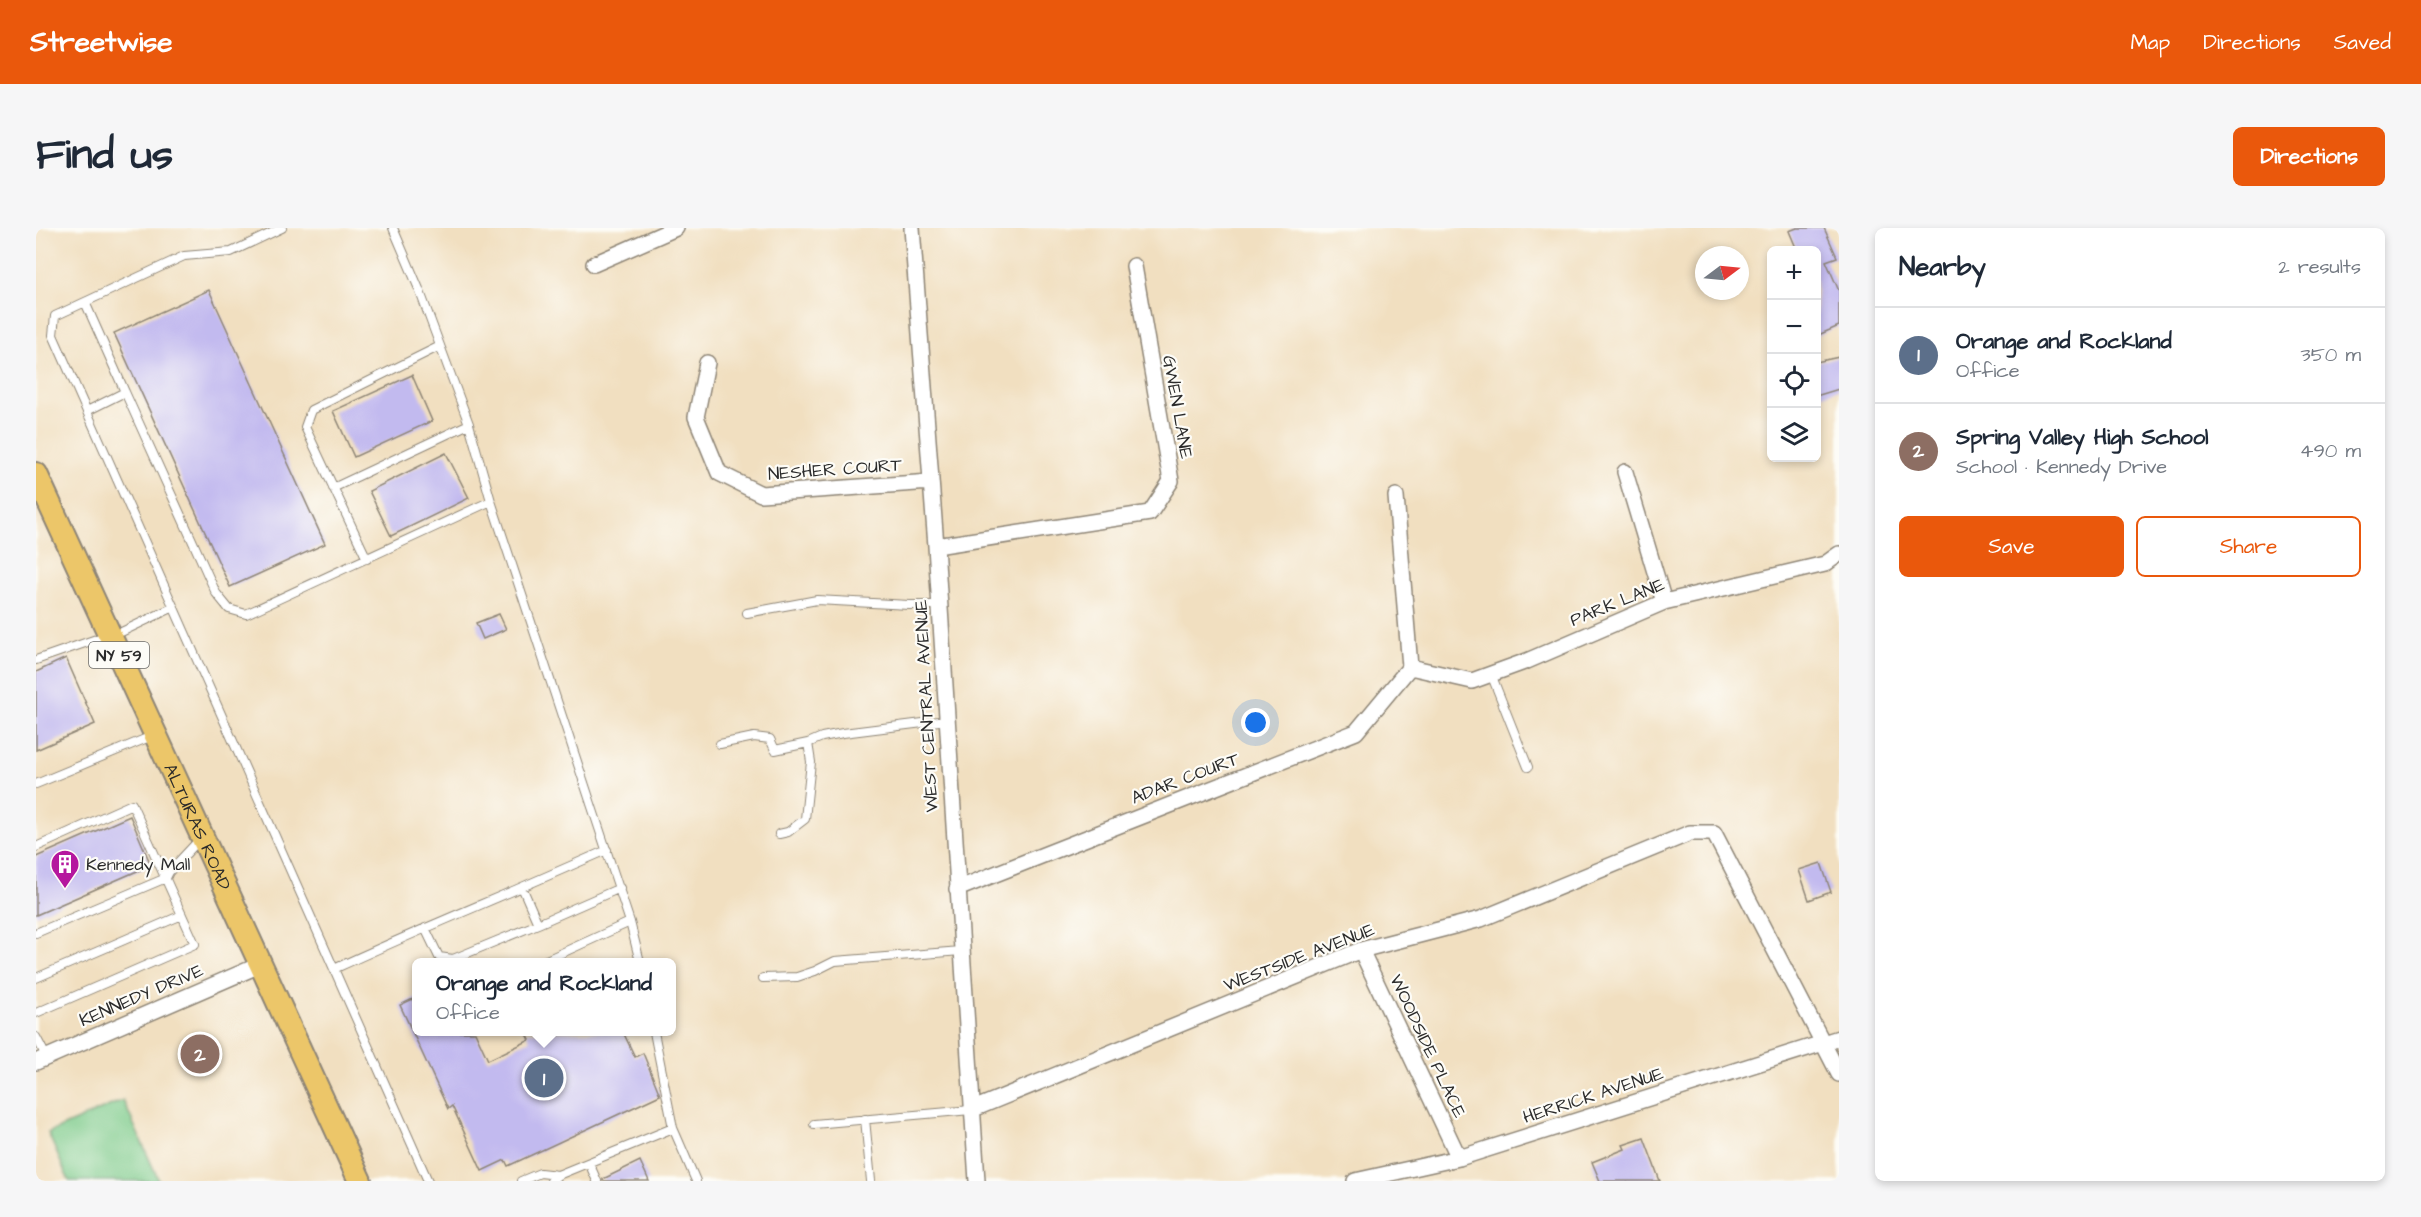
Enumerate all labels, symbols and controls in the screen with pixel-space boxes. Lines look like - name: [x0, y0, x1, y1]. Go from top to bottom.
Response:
- text: Streetwise: [30, 23, 172, 62]
- text: Map: [2130, 28, 2170, 57]
- text: Directions: [2203, 28, 2301, 57]
- text: Saved: [2334, 28, 2391, 57]
- text: Find us: [36, 127, 173, 185]
- button: Directions: [2233, 127, 2385, 186]
- north arrow: [1695, 246, 1749, 300]
- map controls: [1767, 246, 1821, 462]
- button: +: [1767, 246, 1821, 300]
- text: Nearby: [1899, 249, 1986, 285]
- text: 2 results: [2278, 253, 2361, 281]
- button: −: [1767, 300, 1821, 354]
- text: Orange and Rockland: [1956, 326, 2172, 357]
- text: 1: [1917, 341, 1920, 369]
- text: 350 m: [2300, 341, 2361, 369]
- street label: GWEN LANE: [1156, 353, 1199, 461]
- button: locate: [1767, 354, 1821, 408]
- text: Office: [1956, 357, 2020, 385]
- button: layers: [1767, 408, 1821, 462]
- text: Spring Valley High School: [1956, 422, 2209, 453]
- text: 2: [1913, 437, 1924, 465]
- text: 490 m: [2300, 437, 2361, 465]
- street label: NESHER COURT: [767, 452, 904, 487]
- text: School · Kennedy Drive: [1956, 453, 2167, 481]
- button: Save: [1899, 516, 2124, 577]
- button: Share: [2136, 516, 2361, 577]
- street label: PARK LANE: [1566, 572, 1668, 633]
- street label: WEST CENTRAL AVENUE: [908, 599, 945, 813]
- road number: NY 59: [89, 642, 149, 668]
- your location: [1241, 708, 1270, 737]
- street label: ADAR COURT: [1128, 746, 1243, 811]
- street label: ALTURAS ROAD: [157, 760, 237, 895]
- building icon: Kennedy Mall: [49, 848, 81, 890]
- place label: Kennedy Mall: [86, 852, 191, 878]
- street label: WESTSIDE AVENUE: [1220, 917, 1379, 998]
- street label: KENNEDY DRIVE: [75, 958, 207, 1033]
- popup: [412, 958, 676, 1036]
- text: Orange and Rockland: [436, 968, 652, 999]
- street label: WOODSIDE PLACE: [1383, 970, 1472, 1122]
- text: Office: [436, 999, 500, 1027]
- pin: 2: [180, 1032, 220, 1076]
- pin: 1: [524, 1056, 564, 1100]
- street label: HERRICK AVENUE: [1520, 1061, 1667, 1130]

